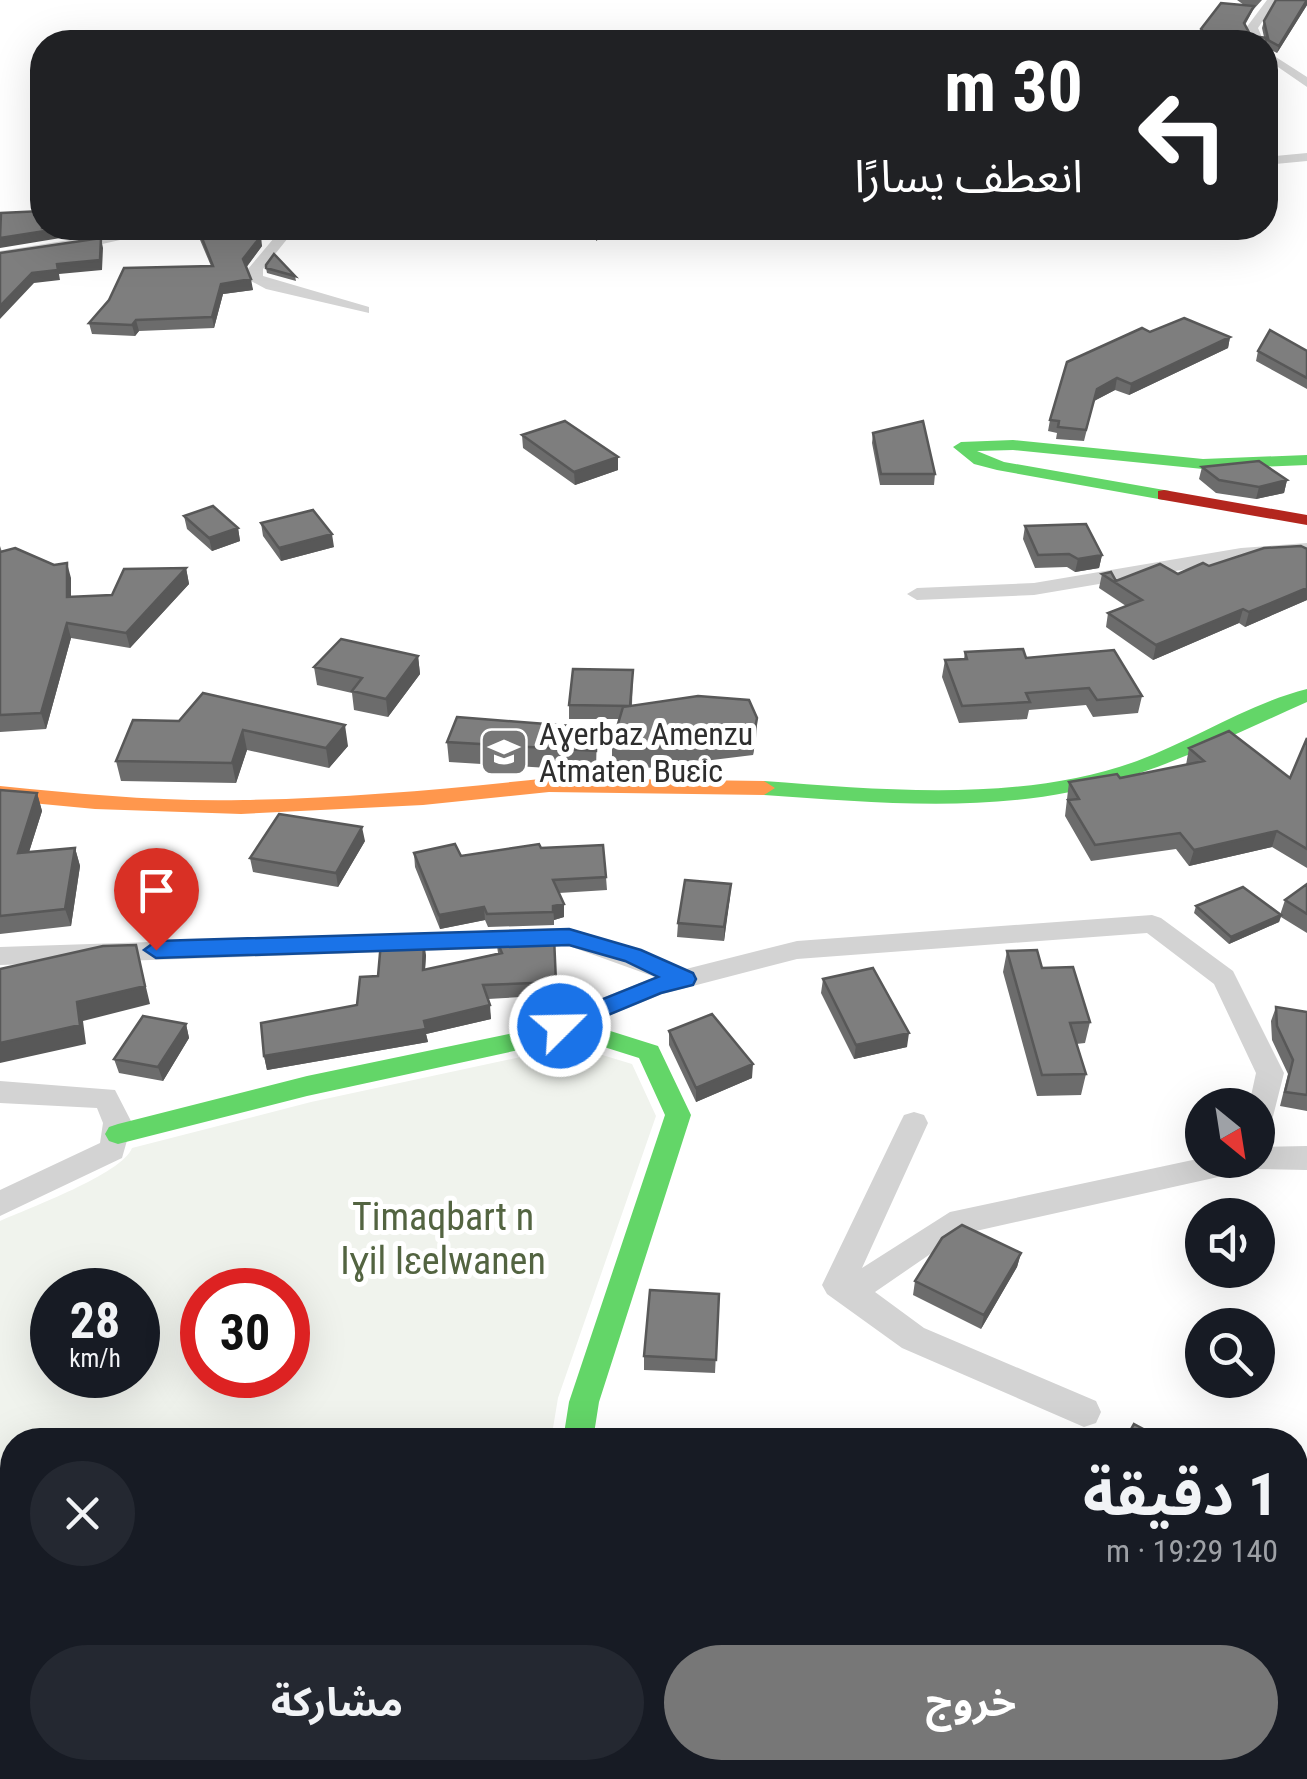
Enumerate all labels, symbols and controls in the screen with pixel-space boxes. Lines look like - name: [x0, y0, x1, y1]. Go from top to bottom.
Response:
- text: 30 m: [944, 46, 1083, 128]
- icon: left: [1118, 70, 1248, 200]
- text: انعطف يسارًا: [854, 150, 1083, 203]
- place label: Aɣerbaz Amenzu Atmaten Buɛic: [539, 715, 753, 790]
- school or university icon: Aɣerbaz Amenzu Atmaten Buɛic: [478, 726, 530, 778]
- pin: [114, 848, 199, 951]
- icon: arrive: [129, 863, 184, 918]
- position arrow: [508, 974, 612, 1078]
- north arrow: [1185, 1088, 1275, 1178]
- map controls: [1185, 1088, 1275, 1398]
- park label: Timaqbart n Iɣil Iɛelwanen: [340, 1195, 546, 1283]
- button: sound: [1185, 1198, 1275, 1288]
- speed limit sign: 30: [180, 1268, 310, 1398]
- text: 28: [70, 1292, 120, 1350]
- button: search: [1185, 1308, 1275, 1398]
- text: km/h: [69, 1344, 121, 1373]
- text: 1 دقيقة: [1083, 1459, 1278, 1530]
- button: close: [30, 1461, 135, 1566]
- text: 140 m · 19:29: [1106, 1532, 1278, 1570]
- button: مشاركة: [30, 1645, 644, 1760]
- button: خروج: [664, 1645, 1278, 1760]

